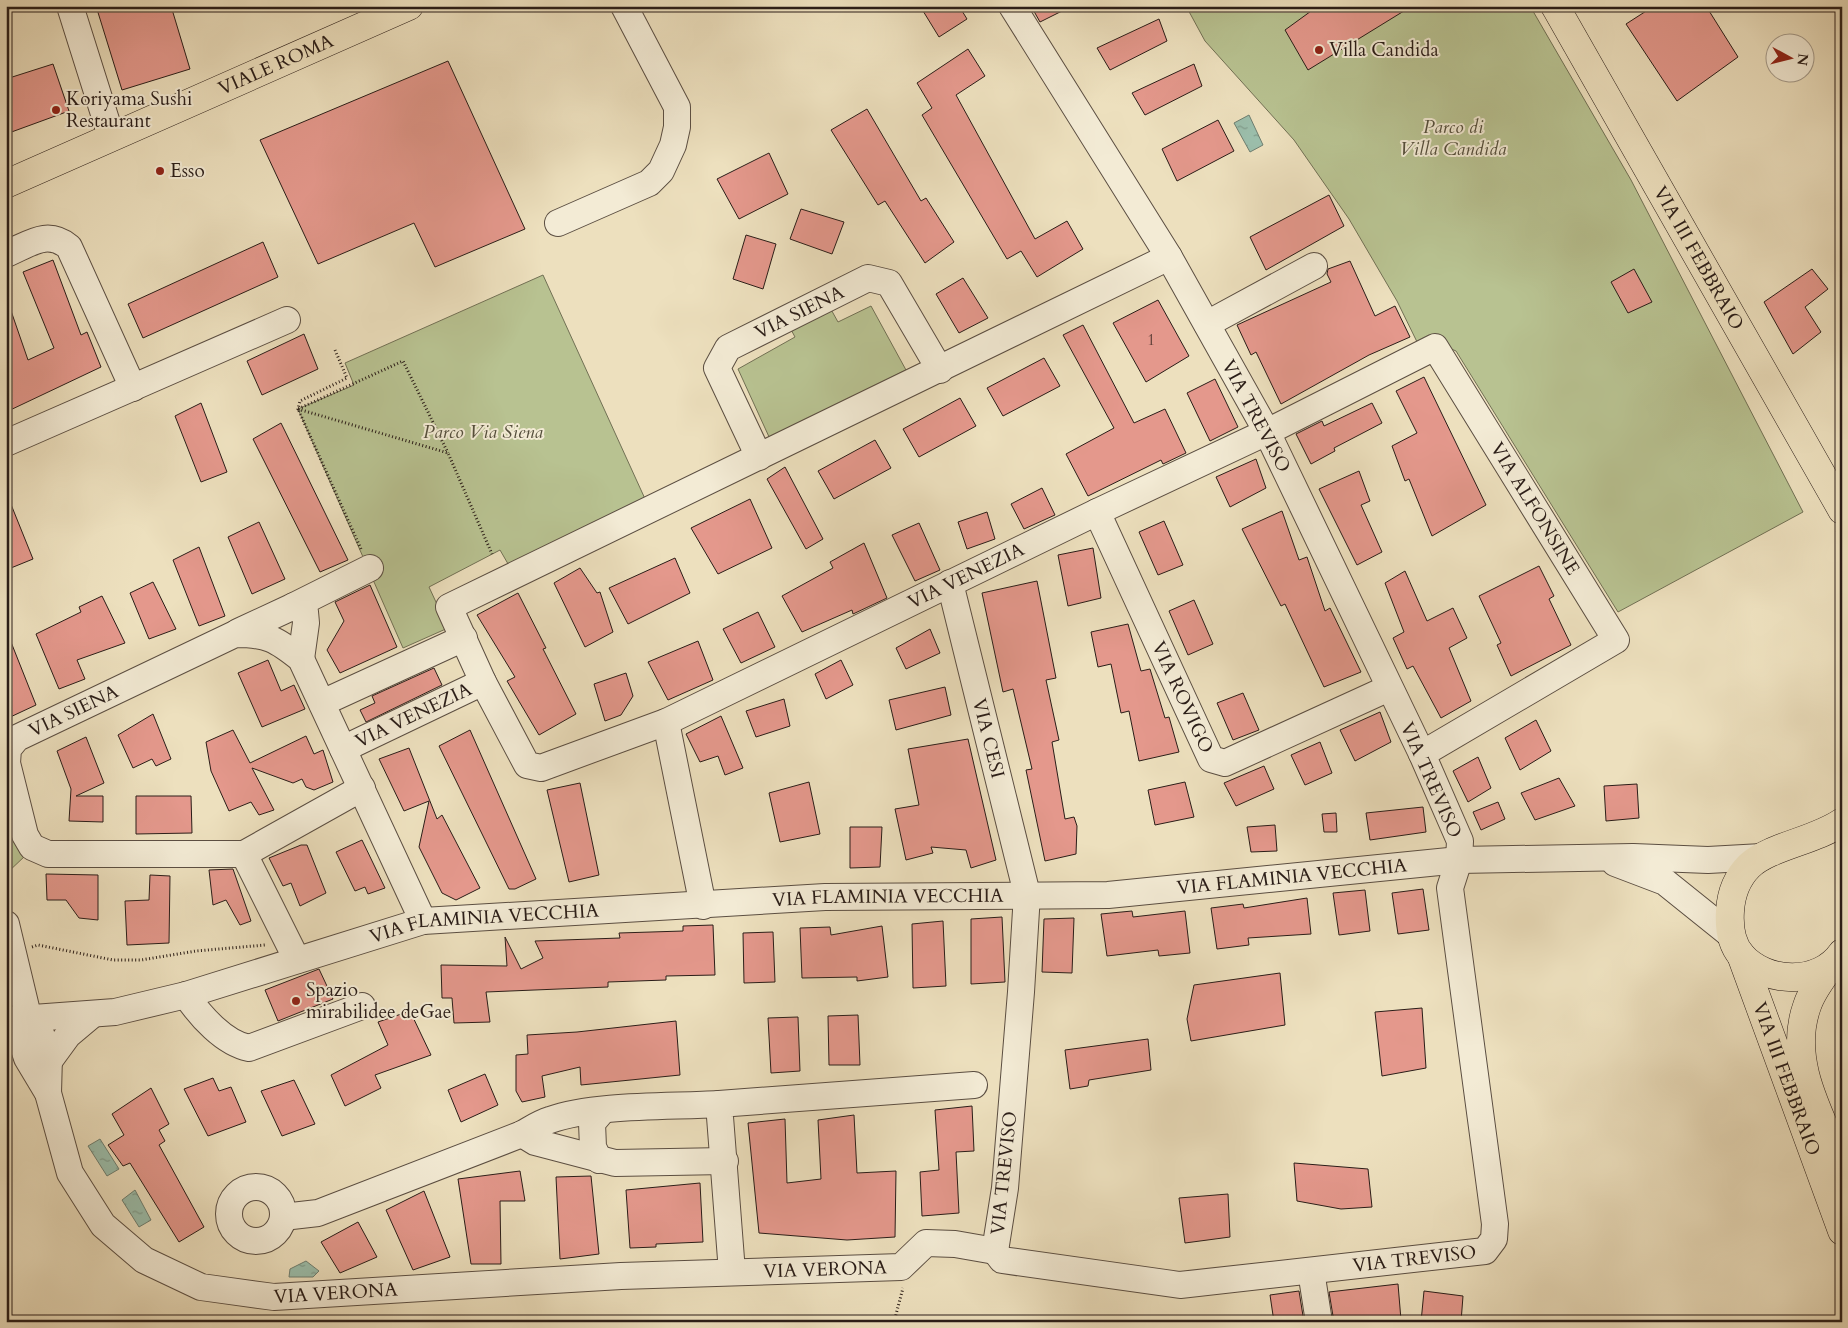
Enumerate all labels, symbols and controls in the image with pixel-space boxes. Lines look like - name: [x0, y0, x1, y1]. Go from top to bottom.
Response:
- street label: VIALE ROMA: [214, 28, 338, 102]
- north arrow: [1766, 32, 1816, 82]
- place label: Villa Candida: [1329, 37, 1439, 63]
- marker: Villa Candida: [1313, 44, 1325, 56]
- text: N: [1792, 52, 1813, 67]
- place label: Koriyama Sushi Restaurant: [66, 86, 192, 134]
- marker: Koriyama Sushi Restaurant: [50, 104, 62, 116]
- park label: Parco di Villa Candida: [1399, 114, 1507, 162]
- place label: Esso: [170, 158, 205, 184]
- marker: Esso: [154, 165, 166, 177]
- street label: VIA III FEBBRAIO: [1647, 181, 1750, 335]
- street label: VIA SIENA: [750, 279, 849, 346]
- house number: 1: [1147, 329, 1155, 351]
- street label: VIA TREVISO: [1215, 355, 1297, 477]
- park label: Parco Via Siena: [423, 419, 543, 445]
- street label: VIA ALFONSINE: [1484, 437, 1586, 580]
- street label: VIA VENEZIA: [903, 536, 1029, 615]
- street label: VIA ROVIGO: [1145, 637, 1220, 757]
- street label: VIA VENEZIA: [351, 676, 476, 754]
- street label: VIA SIENA: [24, 678, 123, 744]
- street label: VIA CESI: [966, 696, 1011, 781]
- street label: VIA TREVISO: [1394, 718, 1468, 842]
- street label: VIA FLAMINIA VECCHIA: [1175, 852, 1409, 901]
- street label: VIA FLAMINIA VECCHIA: [771, 883, 1004, 913]
- street label: VIA FLAMINIA VECCHIA: [366, 897, 600, 950]
- place label: Spazio mirabilidee deGae: [306, 977, 451, 1025]
- marker: Spazio mirabilidee deGae: [290, 995, 302, 1007]
- street label: VIA III FEBBRAIO: [1746, 999, 1826, 1159]
- street label: VIA TREVISO: [985, 1110, 1023, 1236]
- street label: VIA TREVISO: [1351, 1239, 1478, 1279]
- street label: VIA VERONA: [763, 1254, 888, 1284]
- street label: VIA VERONA: [273, 1277, 399, 1310]

